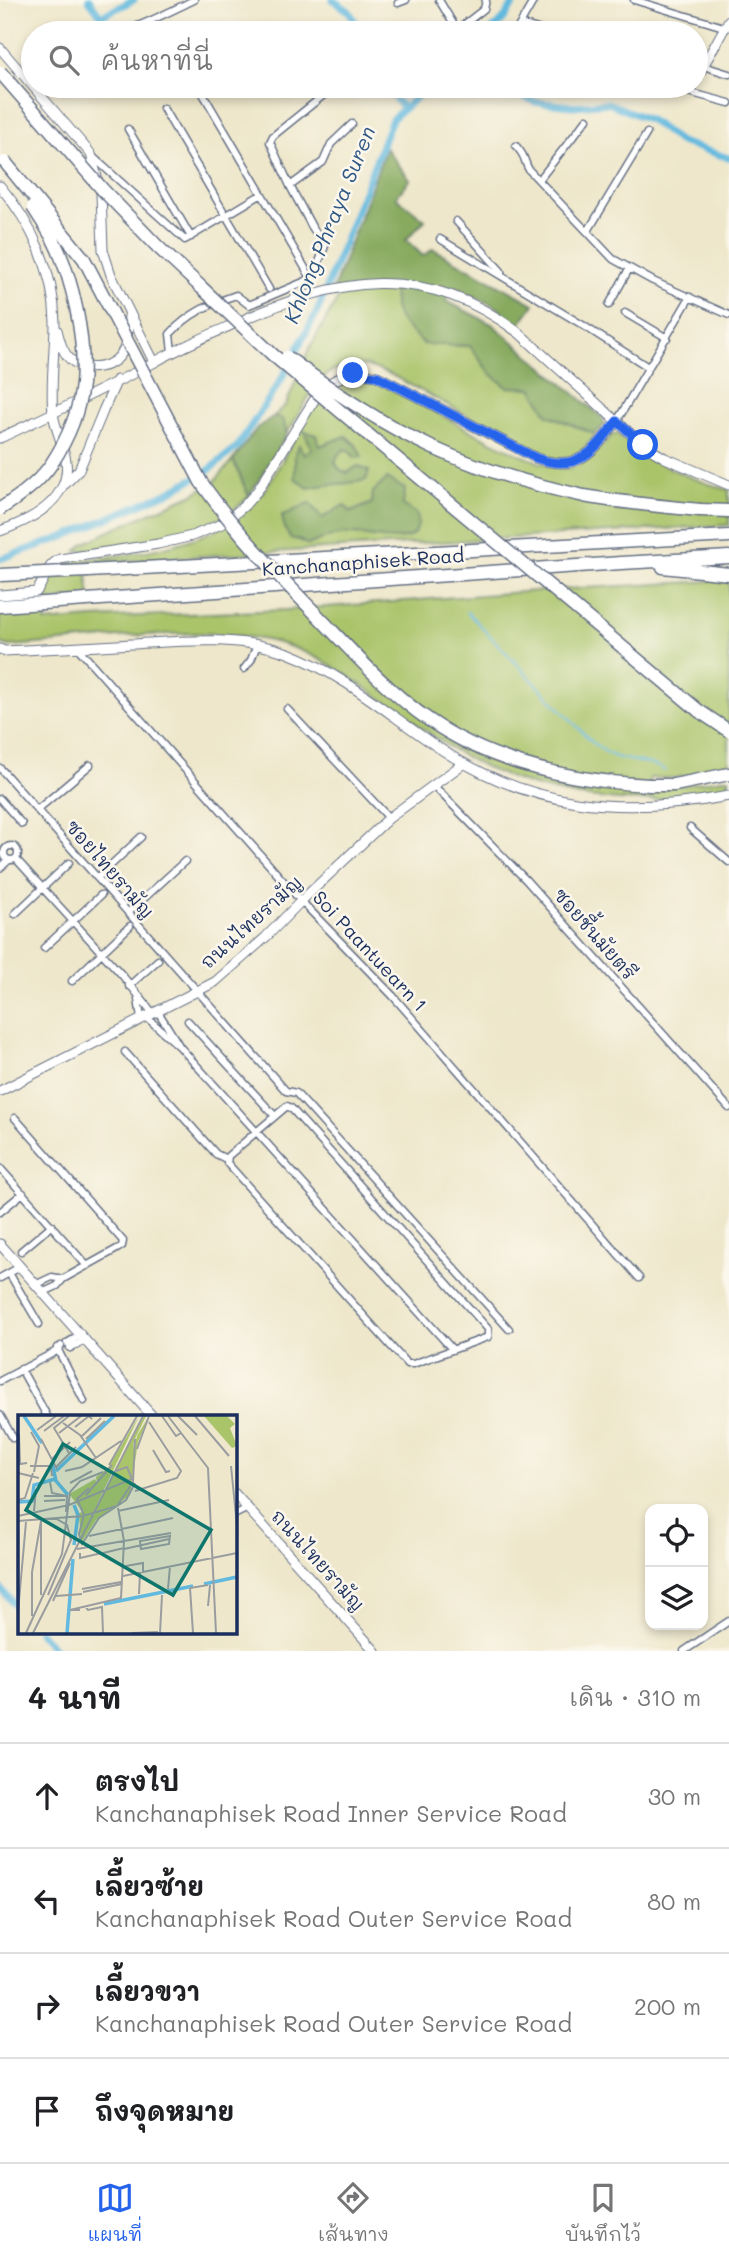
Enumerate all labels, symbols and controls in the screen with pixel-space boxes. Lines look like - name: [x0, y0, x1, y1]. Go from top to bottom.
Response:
- search box: [21, 21, 708, 98]
- icon: search: [45, 41, 83, 79]
- text: ค้นหาที่นี่: [101, 43, 213, 77]
- water label: Khlong Phraya Suren: [277, 122, 381, 327]
- route end: [337, 357, 368, 388]
- route start: [627, 429, 658, 460]
- street label: Kanchanaphisek Road: [261, 542, 465, 581]
- street label: ซอยไทยรามัญ: [61, 814, 160, 923]
- street label: ถนนไทยรามัญ: [195, 869, 307, 974]
- street label: ซอยชื้นมัยตรี: [548, 878, 648, 985]
- street label: Soi Paantuearn 1: [308, 885, 433, 1016]
- inset map: [18, 1415, 236, 1633]
- street label: ถนนไทยรามัญ: [266, 1504, 371, 1616]
- map controls: [645, 1504, 708, 1630]
- button: locate: [645, 1504, 708, 1567]
- button: layers: [645, 1567, 708, 1630]
- text: 4 นาที: [28, 1677, 121, 1717]
- text: เดิน · 310 m: [570, 1682, 701, 1712]
- text: ตรงไป: [95, 1764, 179, 1798]
- icon: ahead: [28, 1777, 66, 1815]
- text: 30 m: [648, 1781, 701, 1811]
- text: Kanchanaphisek Road Inner Service Road: [95, 1798, 567, 1828]
- text: เลี้ยวซ้าย: [95, 1869, 204, 1903]
- icon: left: [28, 1882, 66, 1920]
- text: 80 m: [647, 1886, 701, 1916]
- text: Kanchanaphisek Road Outer Service Road: [95, 1903, 572, 1933]
- text: เลี้ยวขวา: [95, 1974, 200, 2008]
- icon: right: [28, 1987, 66, 2025]
- text: 200 m: [634, 1991, 701, 2021]
- text: Kanchanaphisek Road Outer Service Road: [95, 2008, 572, 2038]
- icon: arrive: [28, 2092, 66, 2130]
- text: ถึงจุดหมาย: [95, 2094, 234, 2128]
- tab: แผนที่: [88, 2179, 142, 2246]
- tab: เส้นทาง: [318, 2179, 389, 2246]
- tab: บันทึกไว้: [565, 2179, 641, 2246]

